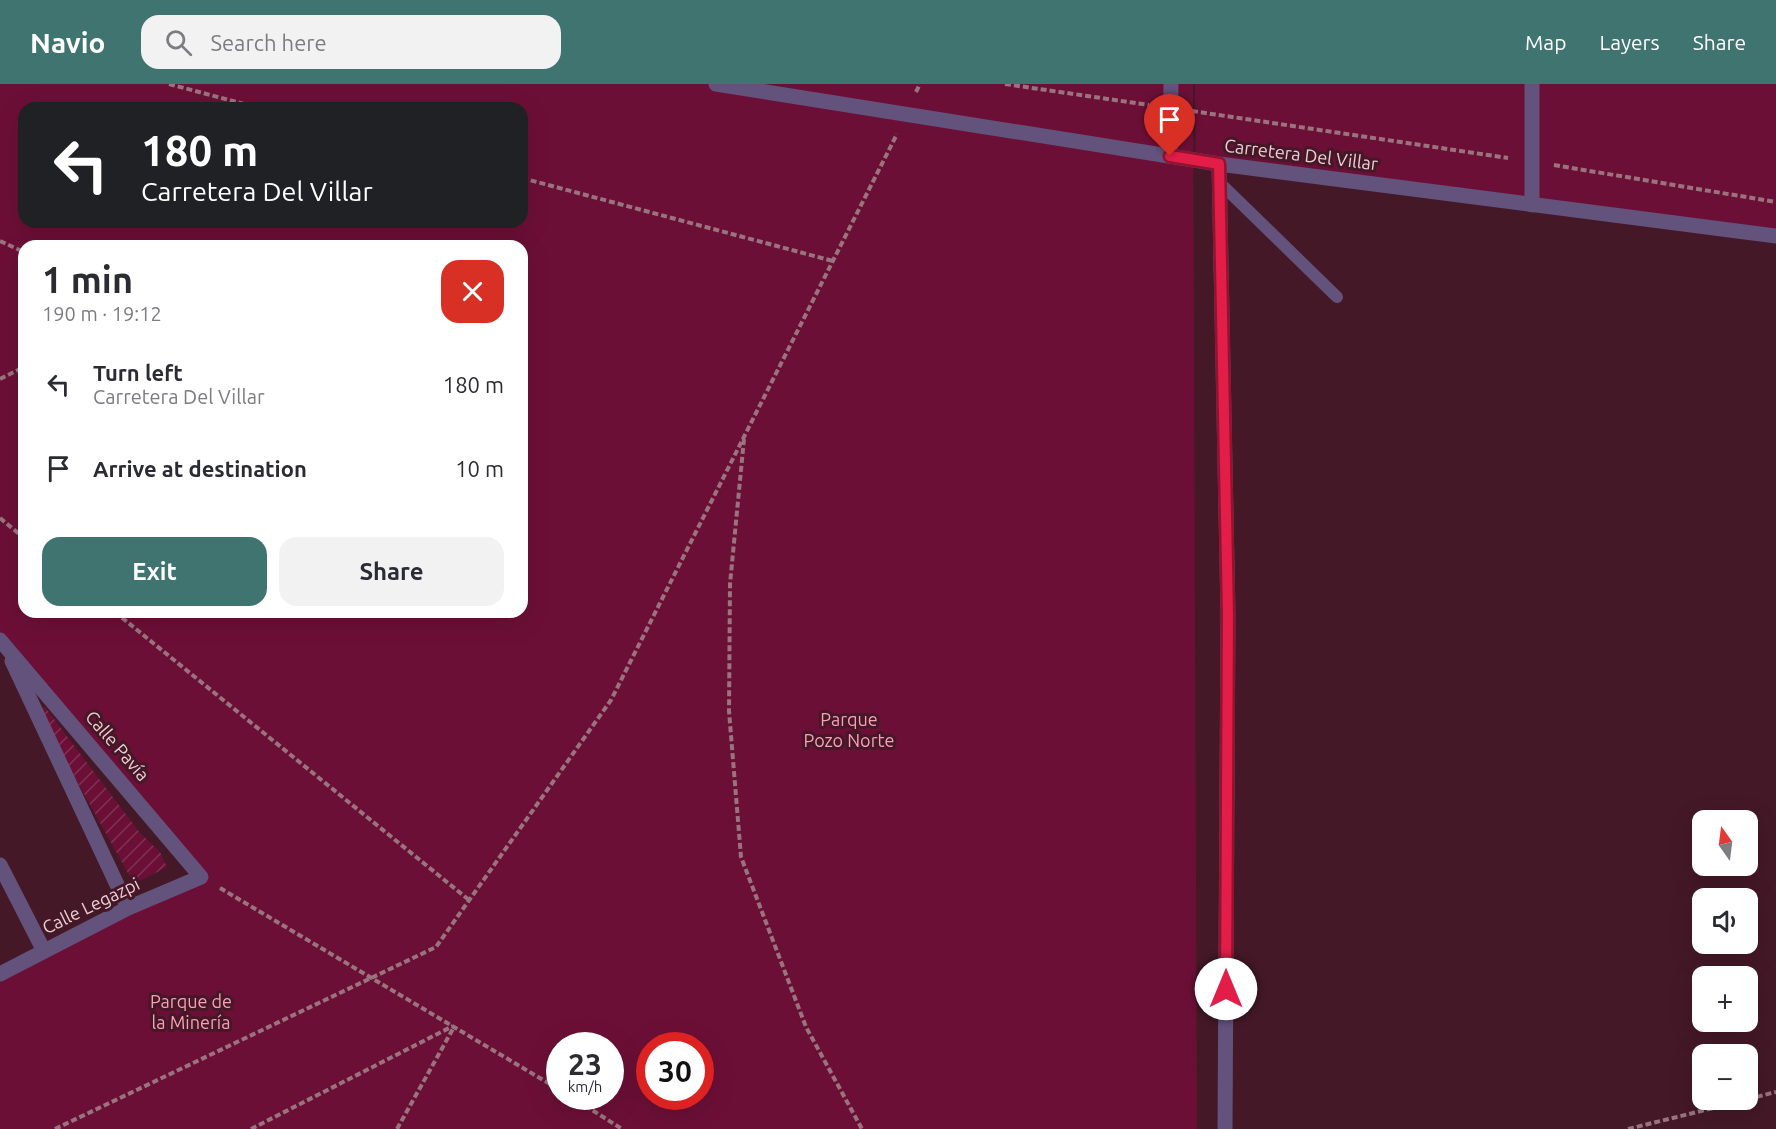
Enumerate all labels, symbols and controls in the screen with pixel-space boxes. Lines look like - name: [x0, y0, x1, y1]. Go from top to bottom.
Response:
- search box: [141, 15, 561, 69]
- icon: search: [162, 26, 195, 59]
- text: Navio: [30, 27, 105, 58]
- text: Search here: [210, 30, 327, 55]
- text: Map: [1525, 30, 1566, 54]
- text: Layers: [1599, 30, 1660, 54]
- text: Share: [1693, 30, 1746, 54]
- pin: [1144, 94, 1195, 156]
- icon: arrive: [1153, 103, 1186, 136]
- icon: left: [42, 126, 120, 204]
- text: 180 m: [141, 127, 258, 174]
- street label: Carretera Del Villar: [1223, 135, 1379, 173]
- text: Carretera Del Villar: [141, 176, 373, 206]
- text: 1 min: [42, 259, 133, 300]
- button: close: [441, 260, 504, 323]
- text: 190 m · 19:12: [42, 302, 162, 325]
- text: Turn left: [93, 360, 183, 385]
- icon: left: [42, 368, 75, 401]
- text: 180 m: [443, 372, 504, 397]
- text: Carretera Del Villar: [93, 385, 265, 408]
- icon: arrive: [42, 452, 75, 485]
- text: Arrive at destination: [93, 456, 307, 481]
- text: 10 m: [455, 456, 504, 481]
- button: Exit: [42, 537, 267, 606]
- button: Share: [279, 537, 504, 606]
- street label: Calle Pavía: [82, 706, 154, 784]
- park label: Parque Pozo Norte: [804, 709, 894, 750]
- north arrow: [1692, 810, 1758, 876]
- map controls: [1692, 810, 1758, 1110]
- street label: Calle Legazpi: [39, 873, 142, 937]
- button: sound: [1692, 888, 1758, 954]
- position arrow: [1194, 957, 1258, 1021]
- button: +: [1692, 966, 1758, 1032]
- park label: Parque de la Minería: [150, 991, 232, 1032]
- speed limit sign: 30: [636, 1032, 714, 1110]
- button: −: [1692, 1044, 1758, 1110]
- text: 23: [568, 1047, 602, 1081]
- text: km/h: [568, 1078, 602, 1095]

